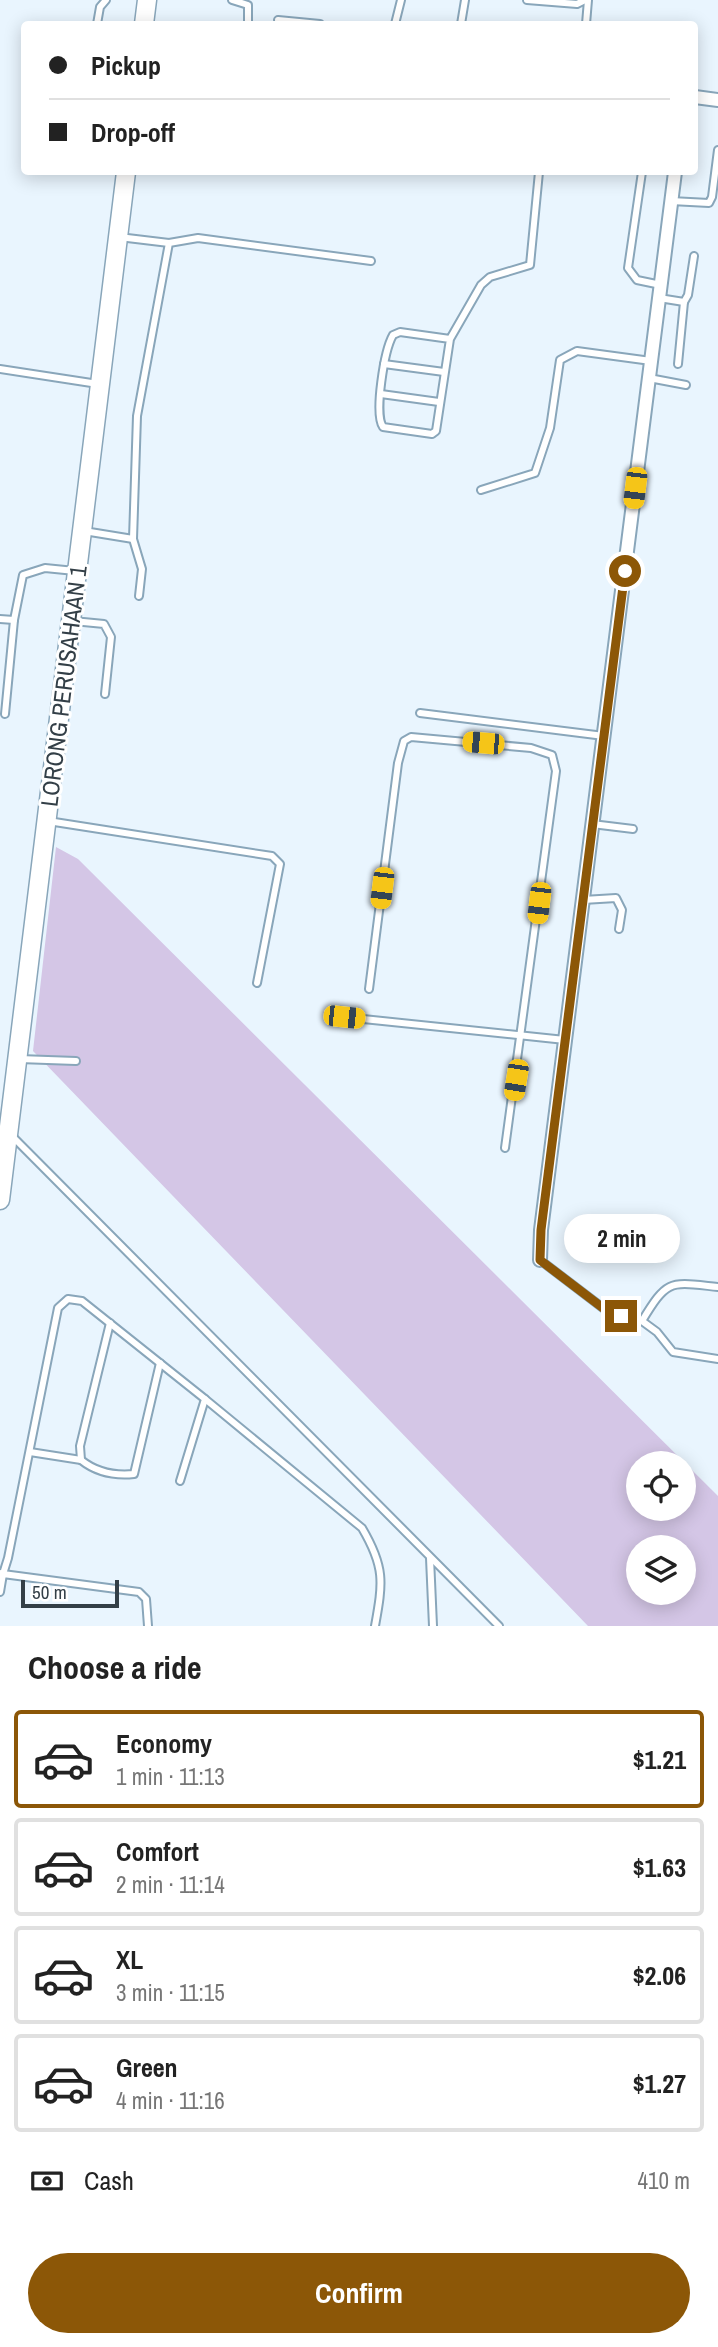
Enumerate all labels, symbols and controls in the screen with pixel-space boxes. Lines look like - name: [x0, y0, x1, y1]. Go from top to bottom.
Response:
- text: Pickup: [91, 48, 161, 83]
- text: Drop-off: [91, 115, 175, 150]
- car: [623, 466, 648, 510]
- route start: [609, 555, 641, 587]
- street label: LORONG PERUSAHAAN 1: [32, 564, 94, 808]
- car: [462, 731, 505, 755]
- car: [370, 866, 395, 910]
- car: [527, 881, 552, 925]
- car: [323, 1004, 366, 1030]
- car: [503, 1058, 530, 1102]
- callout: 2 min: [563, 1214, 679, 1264]
- text: 2 min: [597, 1223, 647, 1254]
- route end: [605, 1300, 637, 1332]
- map controls: [626, 1451, 696, 1605]
- button: locate: [626, 1451, 696, 1521]
- button: layers: [626, 1535, 696, 1605]
- scale bar: [21, 1577, 119, 1609]
- text: 50 m: [32, 1579, 67, 1605]
- text: Choose a ride: [28, 1646, 202, 1689]
- text: Economy: [116, 1726, 212, 1761]
- icon: car: [32, 1728, 95, 1791]
- text: $1.21: [633, 1742, 686, 1777]
- text: 1 min · 11:13: [116, 1761, 225, 1792]
- text: Comfort: [116, 1834, 199, 1869]
- icon: car: [32, 1836, 95, 1899]
- text: $1.63: [633, 1850, 686, 1885]
- text: 2 min · 11:14: [116, 1869, 225, 1900]
- text: XL: [116, 1942, 143, 1977]
- icon: car: [32, 1944, 95, 2007]
- text: $2.06: [633, 1958, 686, 1993]
- text: 3 min · 11:15: [116, 1977, 225, 2008]
- text: Green: [116, 2050, 178, 2085]
- icon: car: [32, 2052, 95, 2115]
- text: $1.27: [633, 2066, 686, 2101]
- text: 4 min · 11:16: [116, 2085, 225, 2116]
- icon: cash: [28, 2162, 66, 2200]
- text: Cash: [84, 2163, 134, 2198]
- text: 410 m: [638, 2165, 690, 2196]
- button: Confirm: [28, 2253, 690, 2333]

